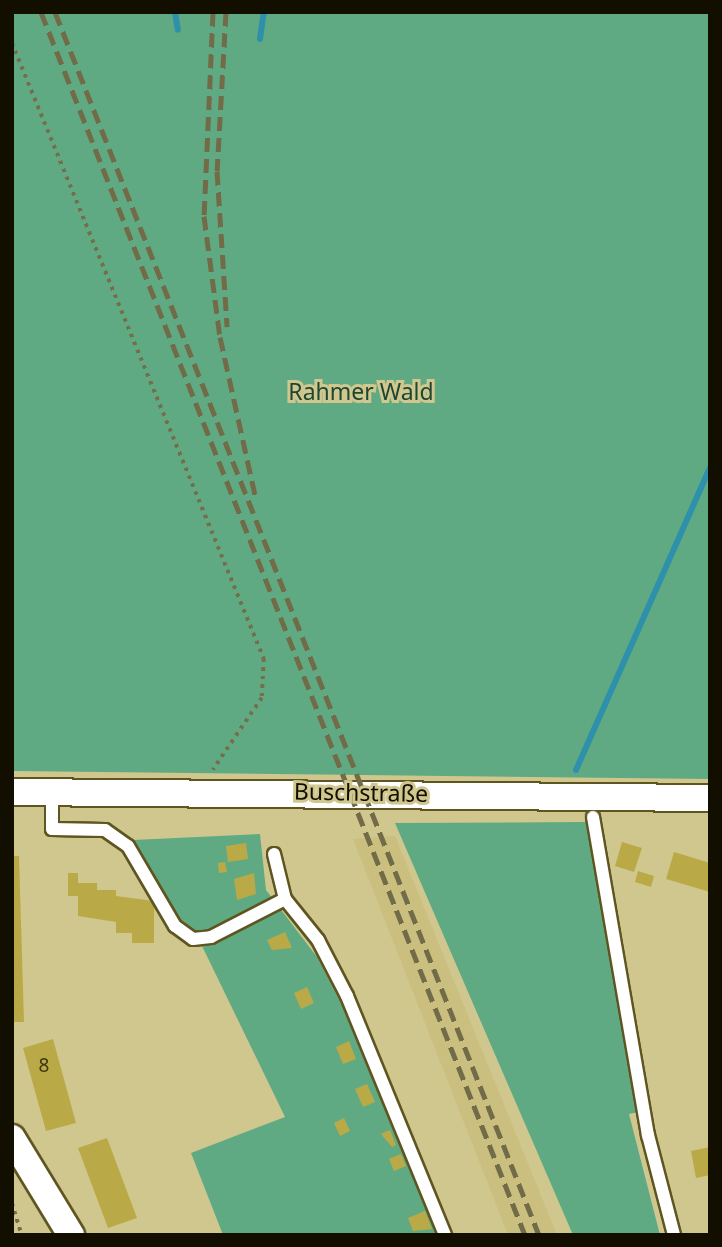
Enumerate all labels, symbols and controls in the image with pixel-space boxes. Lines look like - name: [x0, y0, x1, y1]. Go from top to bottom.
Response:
- park label: Rahmer Wald: [288, 377, 434, 405]
- street label: Buschstraße: [294, 777, 428, 807]
- house number: 8: [39, 1055, 49, 1077]

